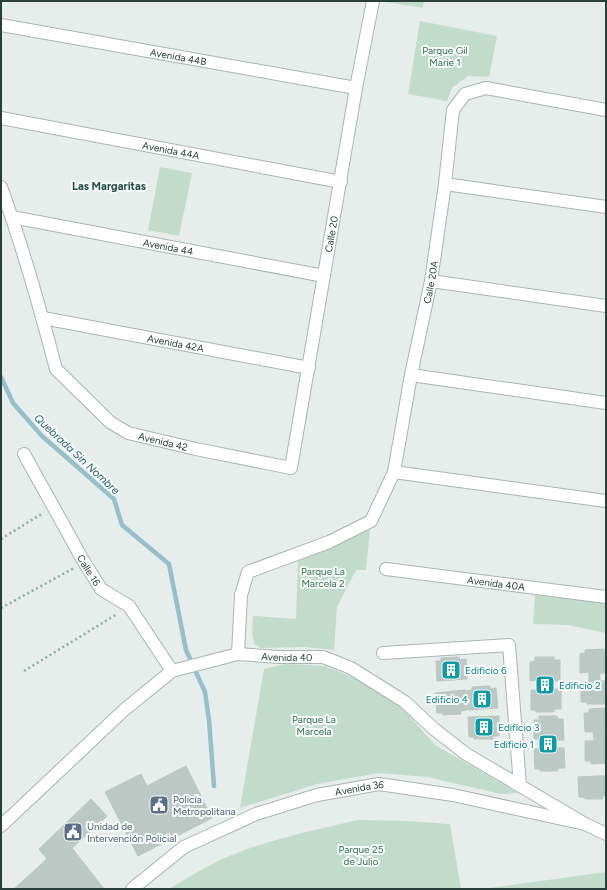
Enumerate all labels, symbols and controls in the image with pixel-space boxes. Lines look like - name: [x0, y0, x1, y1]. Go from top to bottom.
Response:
- park label: Parque Gil Marie 1: [422, 44, 468, 69]
- street label: Avenida 44B: [149, 46, 207, 68]
- street label: Avenida 44A: [141, 139, 201, 162]
- district label: Las Margaritas: [72, 180, 146, 193]
- street label: Calle 20: [322, 215, 341, 253]
- street label: Avenida 44: [142, 236, 194, 258]
- street label: Calle 20A: [420, 260, 441, 305]
- street label: Avenida 42A: [146, 332, 205, 355]
- water label: Quebrada Sin Nombre: [31, 412, 122, 497]
- street label: Avenida 42: [137, 430, 189, 454]
- street label: Calle 16: [74, 552, 103, 589]
- park label: Parque La Marcela 2: [301, 565, 345, 590]
- street label: Avenida 40A: [466, 573, 526, 594]
- street label: Avenida 40: [261, 650, 312, 664]
- building icon: Edificio 6: [440, 659, 462, 681]
- place label: Edificio 6: [465, 664, 507, 677]
- building icon: Edificio 2: [534, 674, 556, 696]
- place label: Edificio 2: [559, 679, 601, 692]
- building icon: Edificio 4: [471, 688, 493, 710]
- place label: Edificio 4: [426, 693, 468, 706]
- park label: Parque La Marcela: [292, 713, 336, 738]
- building icon: Edificio 3: [473, 716, 495, 738]
- place label: Edificio 3: [498, 721, 540, 734]
- building icon: Edificio 1: [537, 733, 559, 755]
- place label: Edificio 1: [494, 738, 534, 751]
- street label: Avenida 36: [334, 778, 385, 799]
- place label: Policía Metropolitana: [173, 793, 236, 818]
- public building icon: Policía Metropolitana: [148, 794, 170, 816]
- place label: Unidad de Intervención Policial: [87, 820, 177, 845]
- public building icon: Unidad de Intervención Policial: [62, 821, 84, 843]
- park label: Parque 25 de Julio: [339, 843, 384, 868]

